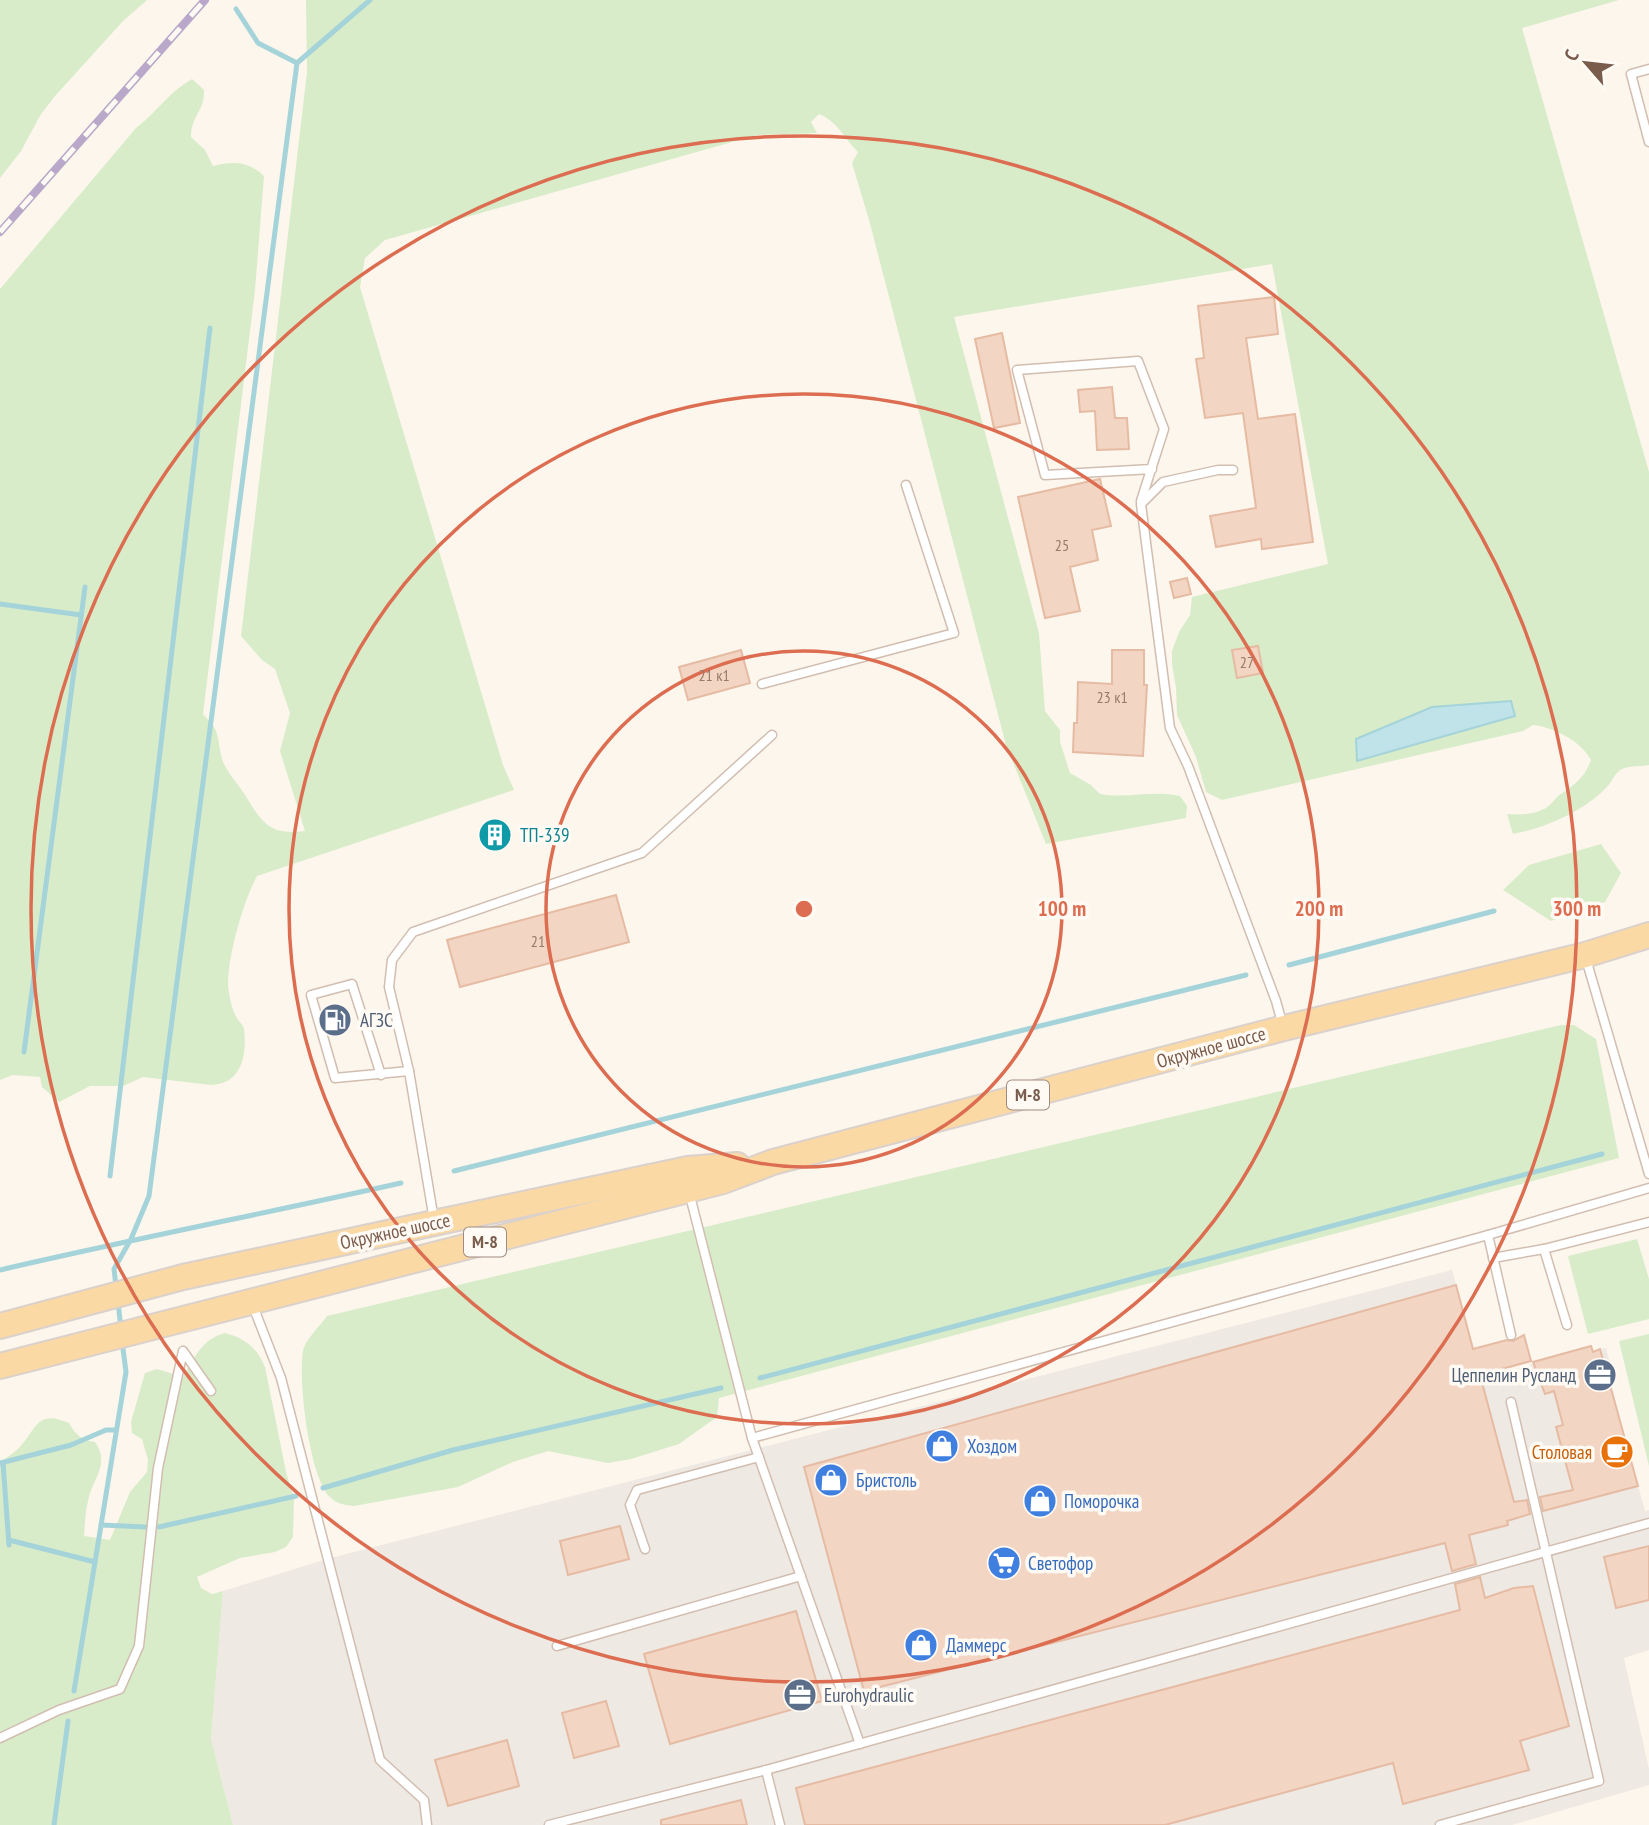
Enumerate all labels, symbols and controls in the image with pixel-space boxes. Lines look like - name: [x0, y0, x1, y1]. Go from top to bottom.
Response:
- north arrow: [1551, 28, 1621, 98]
- text: С: [1558, 45, 1584, 64]
- house number: 25: [1055, 535, 1069, 555]
- house number: 27: [1240, 652, 1254, 672]
- house number: 21 к1: [698, 665, 730, 685]
- house number: 23 к1: [1096, 687, 1128, 707]
- building icon: ТП-339: [476, 816, 514, 854]
- place label: ТП-339: [520, 823, 570, 847]
- text: 100 m: [1038, 895, 1086, 922]
- text: 200 m: [1295, 895, 1343, 922]
- text: 300 m: [1553, 895, 1601, 922]
- centre of rings: [792, 897, 816, 921]
- house number: 21: [531, 931, 545, 951]
- fuel station icon: АГЗС: [316, 1001, 354, 1039]
- place label: АГЗС: [360, 1008, 393, 1032]
- street label: Окружное шоссе: [1154, 1021, 1268, 1073]
- road number: М-8: [1007, 1080, 1049, 1110]
- street label: Окружное шоссе: [338, 1208, 452, 1254]
- road number: М-8: [464, 1227, 506, 1256]
- office icon: Цеппелин Русланд: [1581, 1356, 1619, 1394]
- place label: Цеппелин Русланд: [1452, 1363, 1577, 1387]
- shop icon: Хоздом: [923, 1427, 961, 1465]
- cafe icon: Столовая: [1598, 1433, 1636, 1471]
- place label: Хоздом: [967, 1434, 1017, 1458]
- place label: Столовая: [1532, 1440, 1592, 1464]
- shop icon: Бристоль: [812, 1461, 850, 1499]
- place label: Бристоль: [856, 1468, 917, 1492]
- shop icon: Поморочка: [1021, 1482, 1059, 1520]
- place label: Поморочка: [1064, 1489, 1139, 1513]
- supermarket icon: Светофор: [985, 1544, 1023, 1582]
- place label: Светофор: [1028, 1551, 1093, 1575]
- shop icon: Даммерс: [902, 1626, 940, 1664]
- place label: Даммерс: [946, 1633, 1007, 1657]
- office icon: Eurohydraulic: [781, 1676, 819, 1714]
- place label: Eurohydraulic: [824, 1683, 914, 1707]

